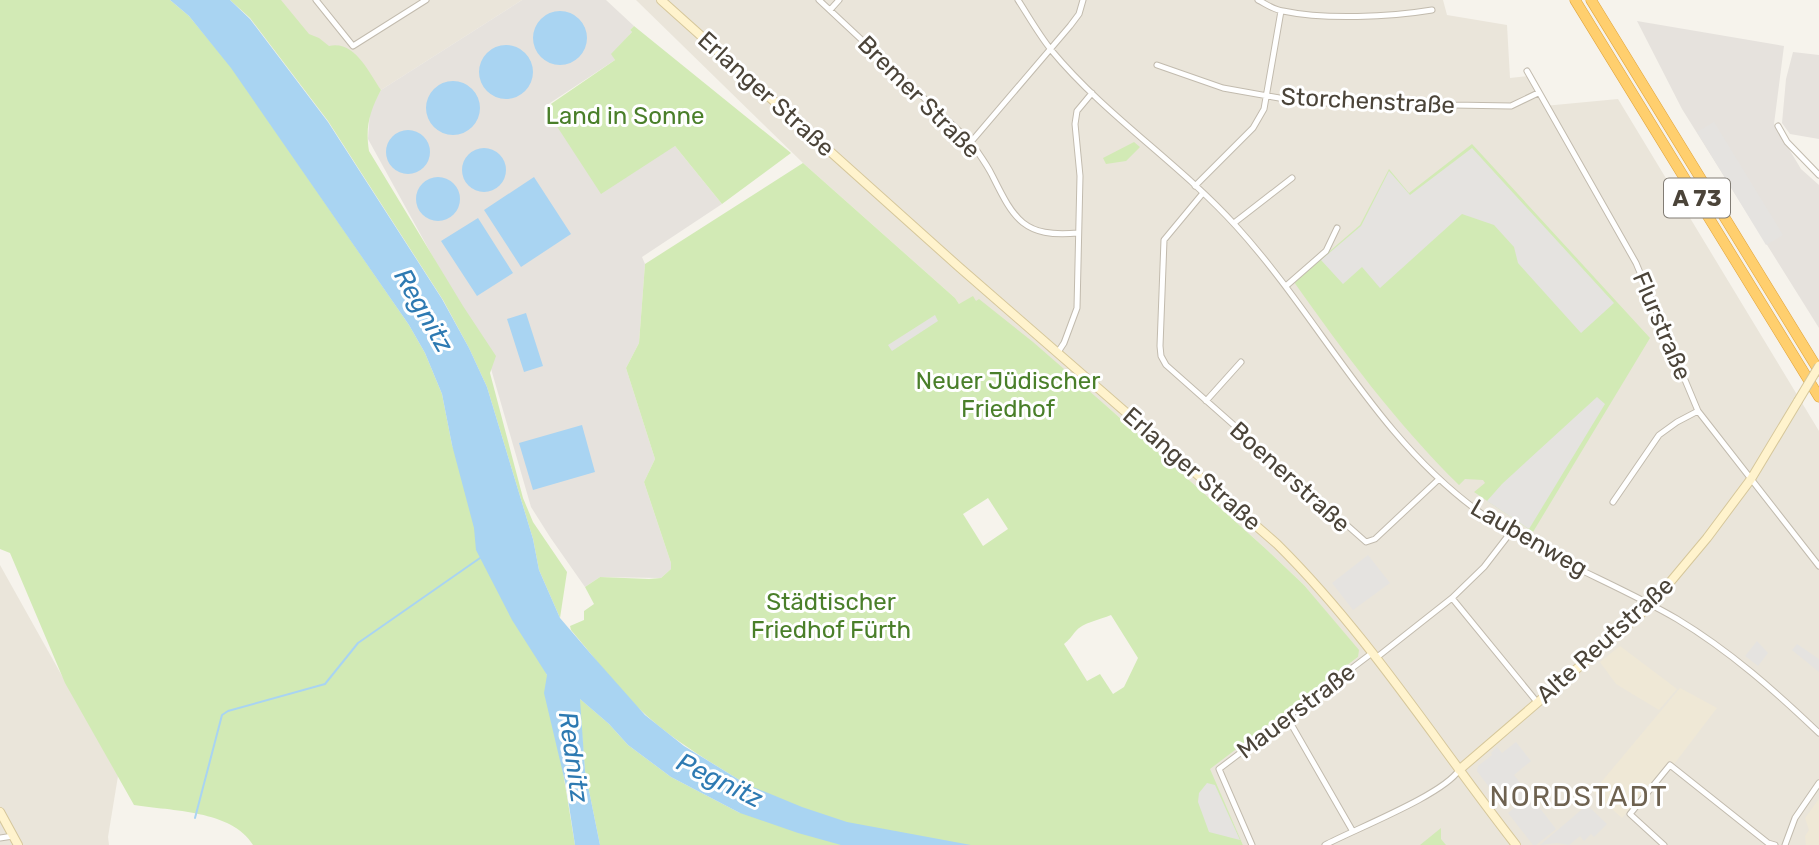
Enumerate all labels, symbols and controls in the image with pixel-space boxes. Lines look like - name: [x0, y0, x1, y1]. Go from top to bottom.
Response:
- street label: Erlanger Straße: [692, 26, 840, 162]
- street label: Bremer Straße: [852, 30, 986, 164]
- street label: Storchenstraße: [1280, 82, 1456, 120]
- park label: Land in Sonne: [546, 102, 704, 130]
- road number: A 73: [1664, 178, 1730, 218]
- water label: Regnitz: [387, 263, 460, 358]
- street label: Flurstraße: [1627, 268, 1697, 384]
- park label: Neuer Jüdischer Friedhof: [916, 367, 1100, 423]
- street label: Erlanger Straße: [1117, 401, 1267, 537]
- street label: Boenerstraße: [1224, 416, 1356, 538]
- street label: Laubenweg: [1466, 493, 1592, 583]
- street label: Alte Reutstraße: [1531, 571, 1679, 709]
- park label: Städtischer Friedhof Fürth: [751, 588, 911, 644]
- street label: Mauerstraße: [1231, 657, 1361, 765]
- water label: Rednitz: [552, 709, 595, 805]
- water label: Pegnitz: [672, 746, 768, 815]
- district label: NORDSTADT: [1489, 780, 1669, 813]

